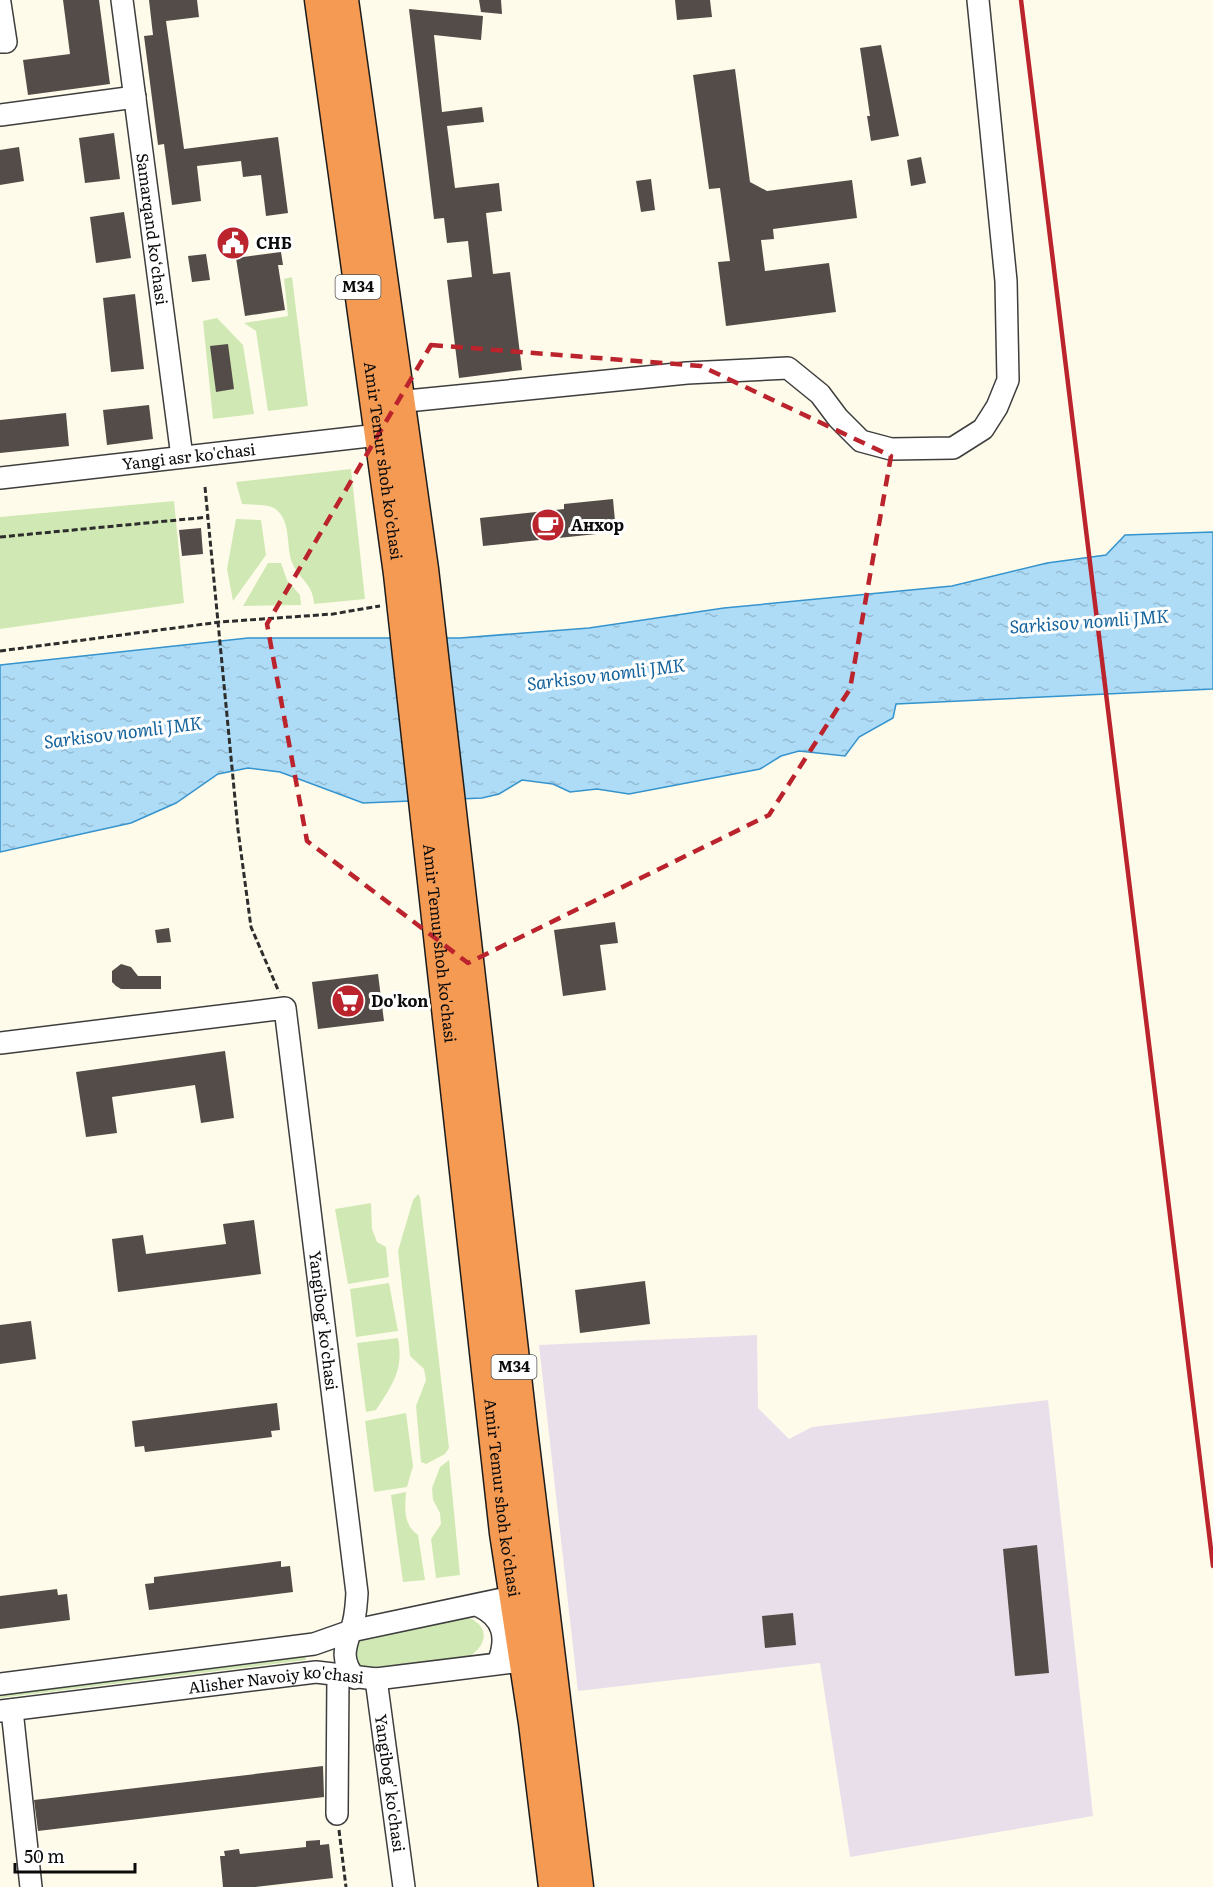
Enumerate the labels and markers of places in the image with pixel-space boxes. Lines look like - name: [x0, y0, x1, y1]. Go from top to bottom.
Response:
- public building icon: СНБ: [215, 225, 251, 261]
- place label: СНБ: [256, 230, 292, 254]
- cafe icon: Анхор: [530, 507, 566, 543]
- place label: Анхор: [571, 512, 624, 536]
- supermarket icon: Do'kon: [330, 983, 366, 1019]
- place label: Do'kon: [371, 988, 428, 1012]

